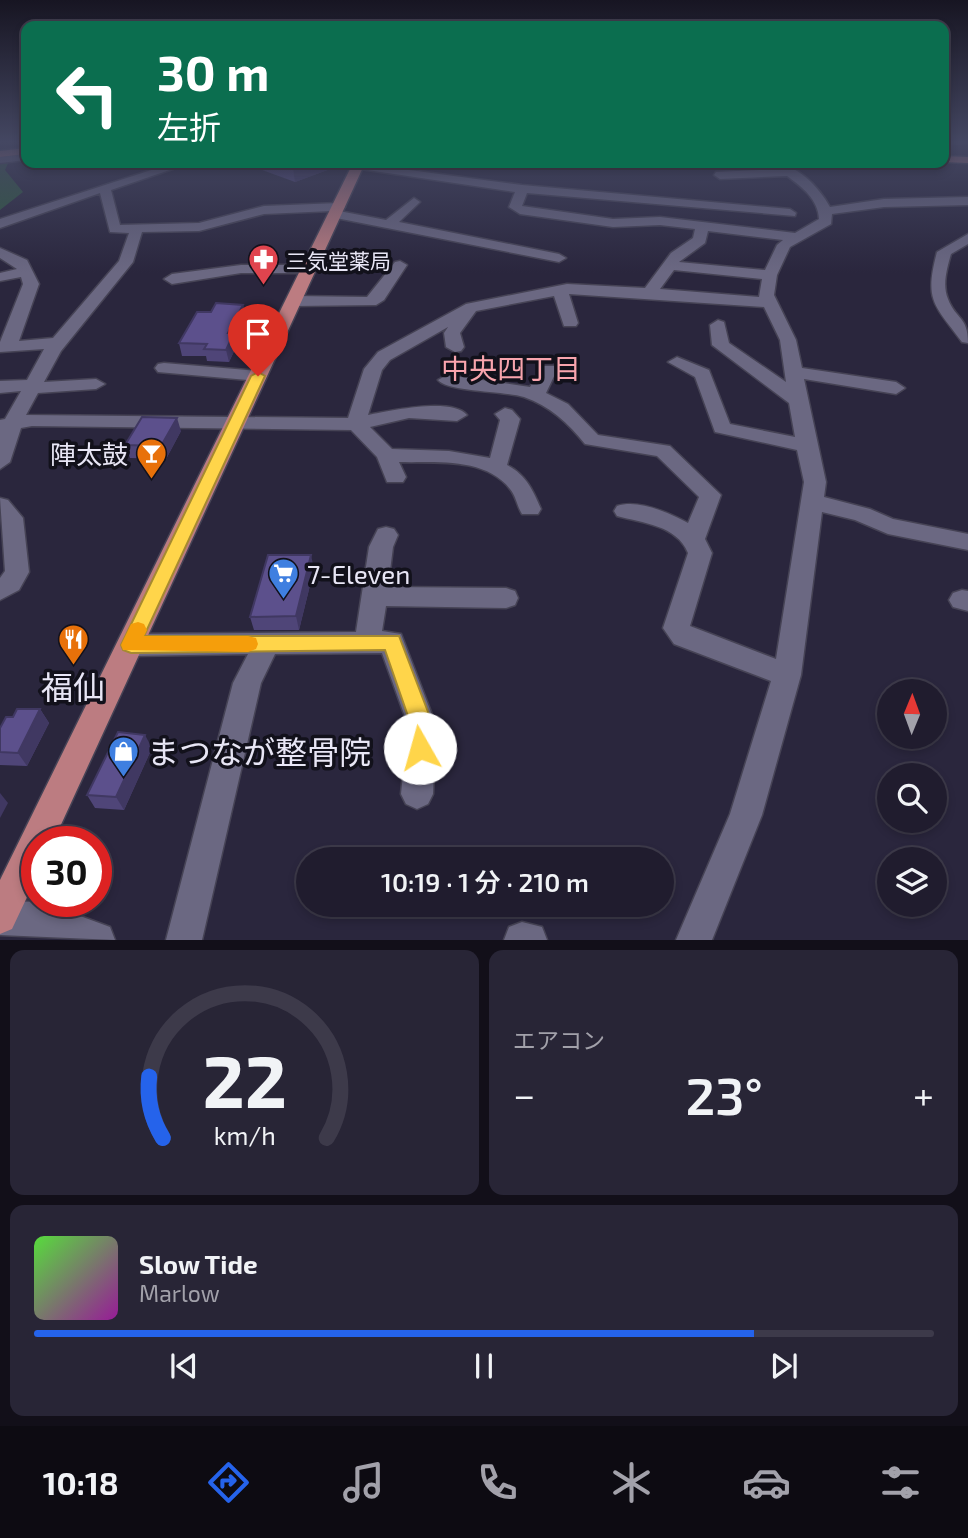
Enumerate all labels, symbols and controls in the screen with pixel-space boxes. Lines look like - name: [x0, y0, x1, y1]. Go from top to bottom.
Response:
- text: 30 m: [157, 42, 269, 101]
- icon: left: [42, 49, 133, 140]
- text: 左折: [157, 107, 221, 145]
- pharmacy icon: 三気堂薬局: [246, 243, 280, 287]
- place label: 三気堂薬局: [286, 248, 391, 273]
- pin: [228, 304, 288, 376]
- icon: arrive: [239, 315, 277, 353]
- district label: 中央四丁目: [441, 351, 581, 385]
- bar icon: 陣太鼓: [134, 436, 168, 480]
- place label: 陣太鼓: [50, 438, 128, 469]
- supermarket icon: 7-Eleven: [267, 556, 301, 600]
- place label: 7-Eleven: [307, 558, 410, 589]
- restaurant icon: 福仙: [56, 622, 90, 666]
- place label: 福仙: [41, 667, 105, 705]
- north arrow: [877, 679, 947, 749]
- map controls: [877, 679, 947, 917]
- position arrow: [383, 711, 457, 785]
- place label: まつなが整骨院: [147, 732, 371, 770]
- shop icon: まつなが整骨院: [107, 734, 141, 778]
- button: search: [877, 763, 947, 833]
- speed limit sign: 30: [21, 826, 112, 917]
- button: layers: [877, 847, 947, 917]
- text: 10:19 · 1 分 · 210 m: [381, 866, 589, 897]
- text: エアコン: [513, 1026, 605, 1054]
- text: 22: [202, 1036, 287, 1124]
- text: 23°: [685, 1063, 763, 1125]
- text: −: [513, 1071, 535, 1117]
- text: +: [913, 1071, 934, 1117]
- text: km/h: [213, 1120, 276, 1150]
- text: Slow Tide: [139, 1248, 258, 1279]
- text: Marlow: [139, 1279, 220, 1307]
- icon: previous: [165, 1347, 203, 1385]
- icon: pause: [465, 1347, 503, 1385]
- icon: next: [765, 1347, 803, 1385]
- icon: directions: [204, 1458, 253, 1507]
- icon: music: [339, 1458, 388, 1507]
- icon: phone: [473, 1458, 522, 1507]
- icon: climate: [607, 1458, 656, 1507]
- icon: car: [742, 1458, 791, 1507]
- icon: filters: [876, 1458, 925, 1507]
- text: 10:18: [43, 1463, 119, 1501]

